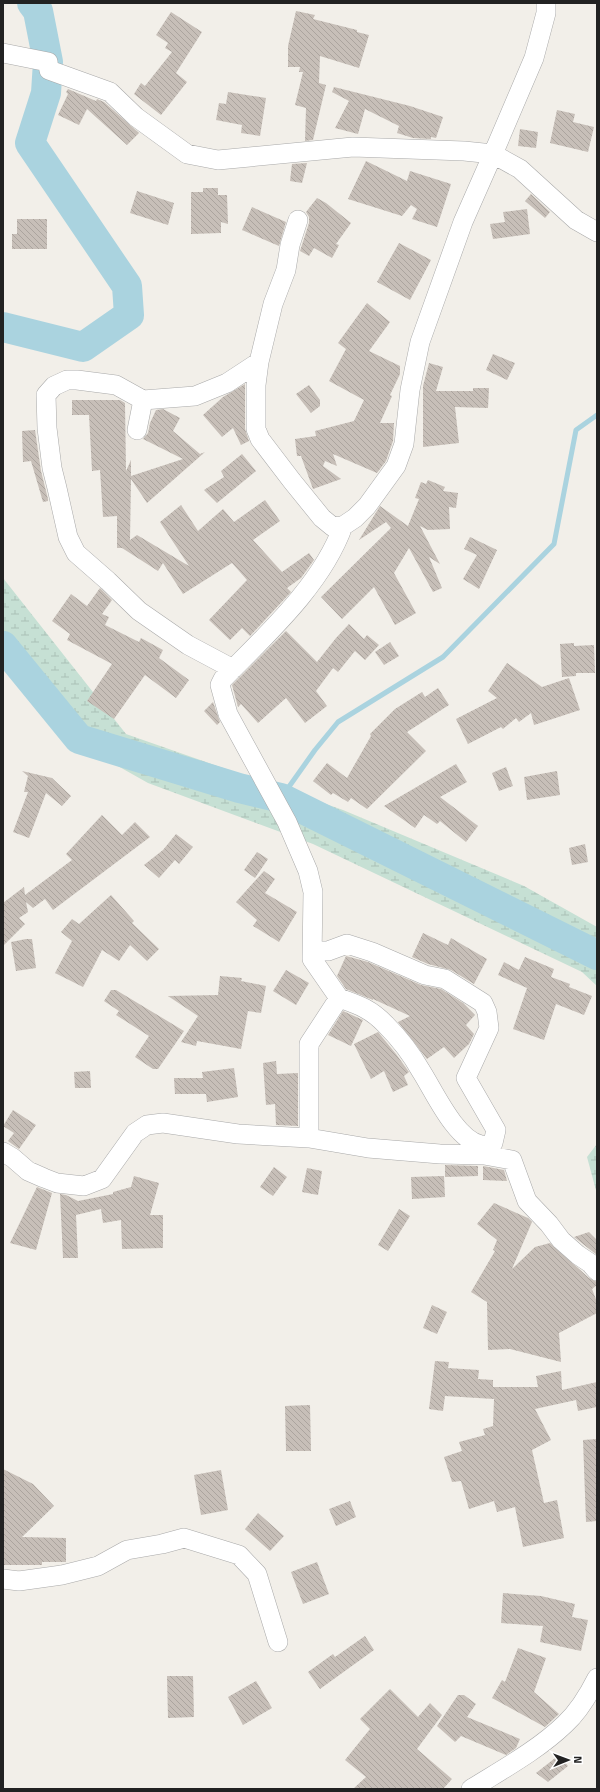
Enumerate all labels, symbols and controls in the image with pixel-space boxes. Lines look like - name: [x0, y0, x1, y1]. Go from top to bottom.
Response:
- north arrow: [548, 1740, 588, 1780]
- text: N: [570, 1756, 586, 1764]

